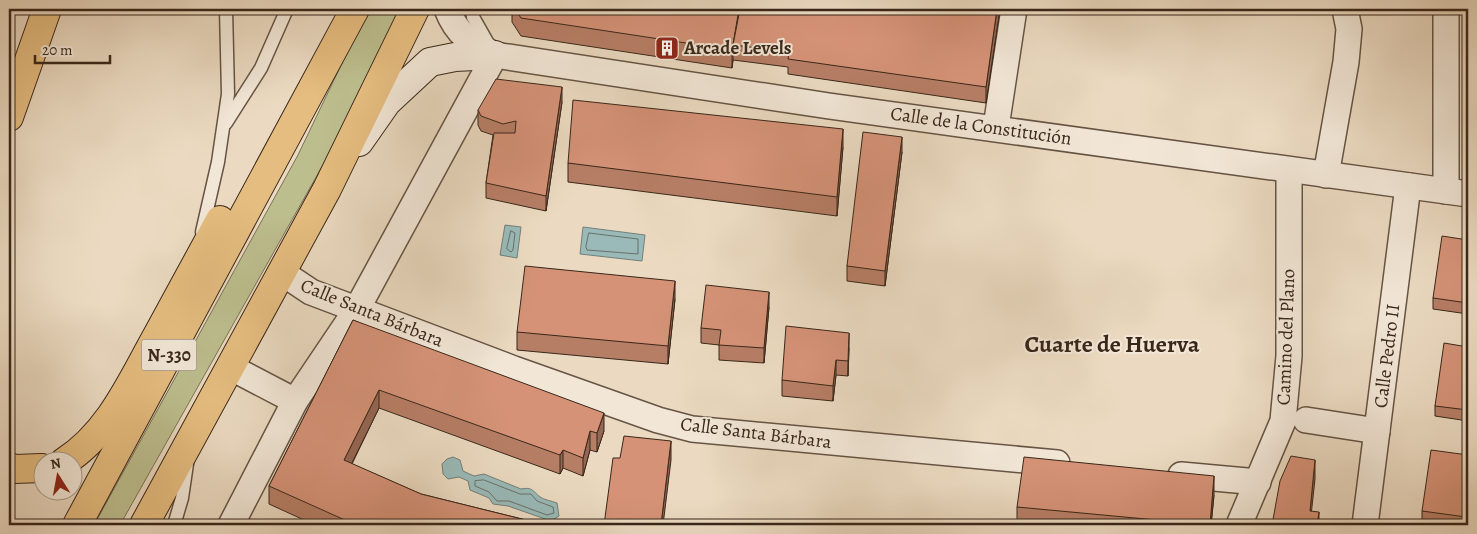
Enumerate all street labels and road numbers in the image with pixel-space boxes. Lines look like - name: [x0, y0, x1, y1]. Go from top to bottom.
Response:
- street label: Calle de la Constitución: [889, 100, 1073, 152]
- street label: Camino del Plano: [1271, 268, 1301, 406]
- street label: Calle Santa Bárbara: [297, 272, 447, 354]
- street label: Calle Pedro II: [1368, 302, 1406, 410]
- road number: N-330: [142, 340, 196, 370]
- street label: Calle Santa Bárbara: [679, 411, 833, 455]

